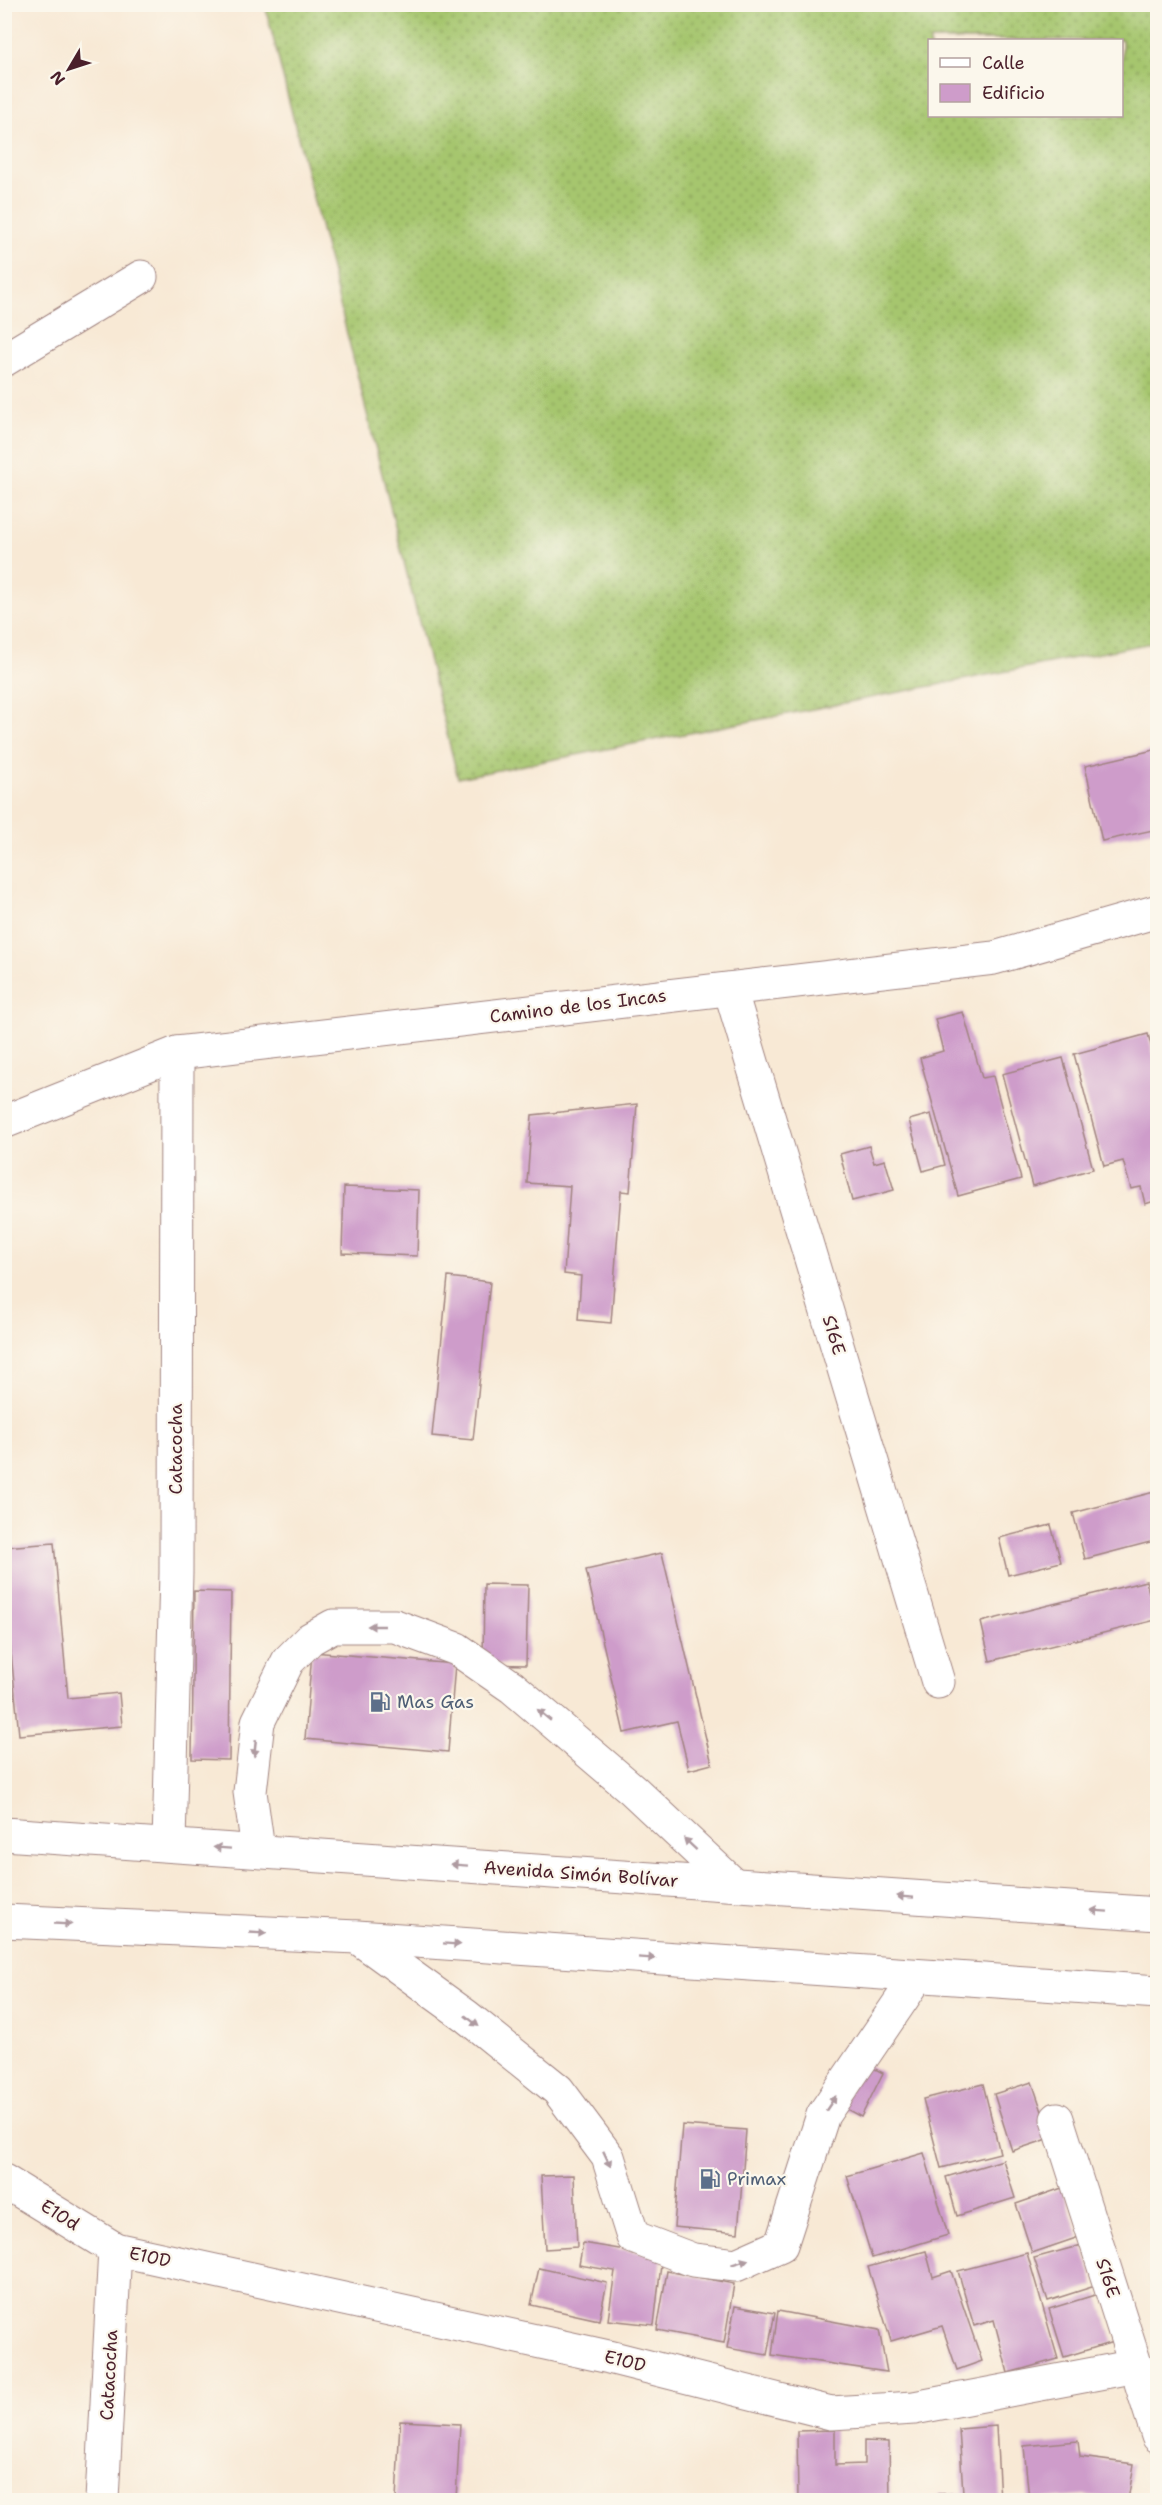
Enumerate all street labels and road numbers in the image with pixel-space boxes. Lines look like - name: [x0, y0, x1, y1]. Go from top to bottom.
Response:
- street label: Camino de los Incas: [488, 983, 668, 1029]
- street label: S16E: [817, 1312, 851, 1358]
- street label: Catacocha: [164, 1404, 188, 1494]
- street label: Avenida Simón Bolívar: [483, 1855, 679, 1893]
- street label: E10d: [36, 2194, 84, 2236]
- street label: E10D: [127, 2241, 173, 2273]
- street label: S16E: [1090, 2255, 1126, 2301]
- street label: Catacocha: [95, 2329, 123, 2421]
- street label: E10D: [602, 2344, 648, 2378]

